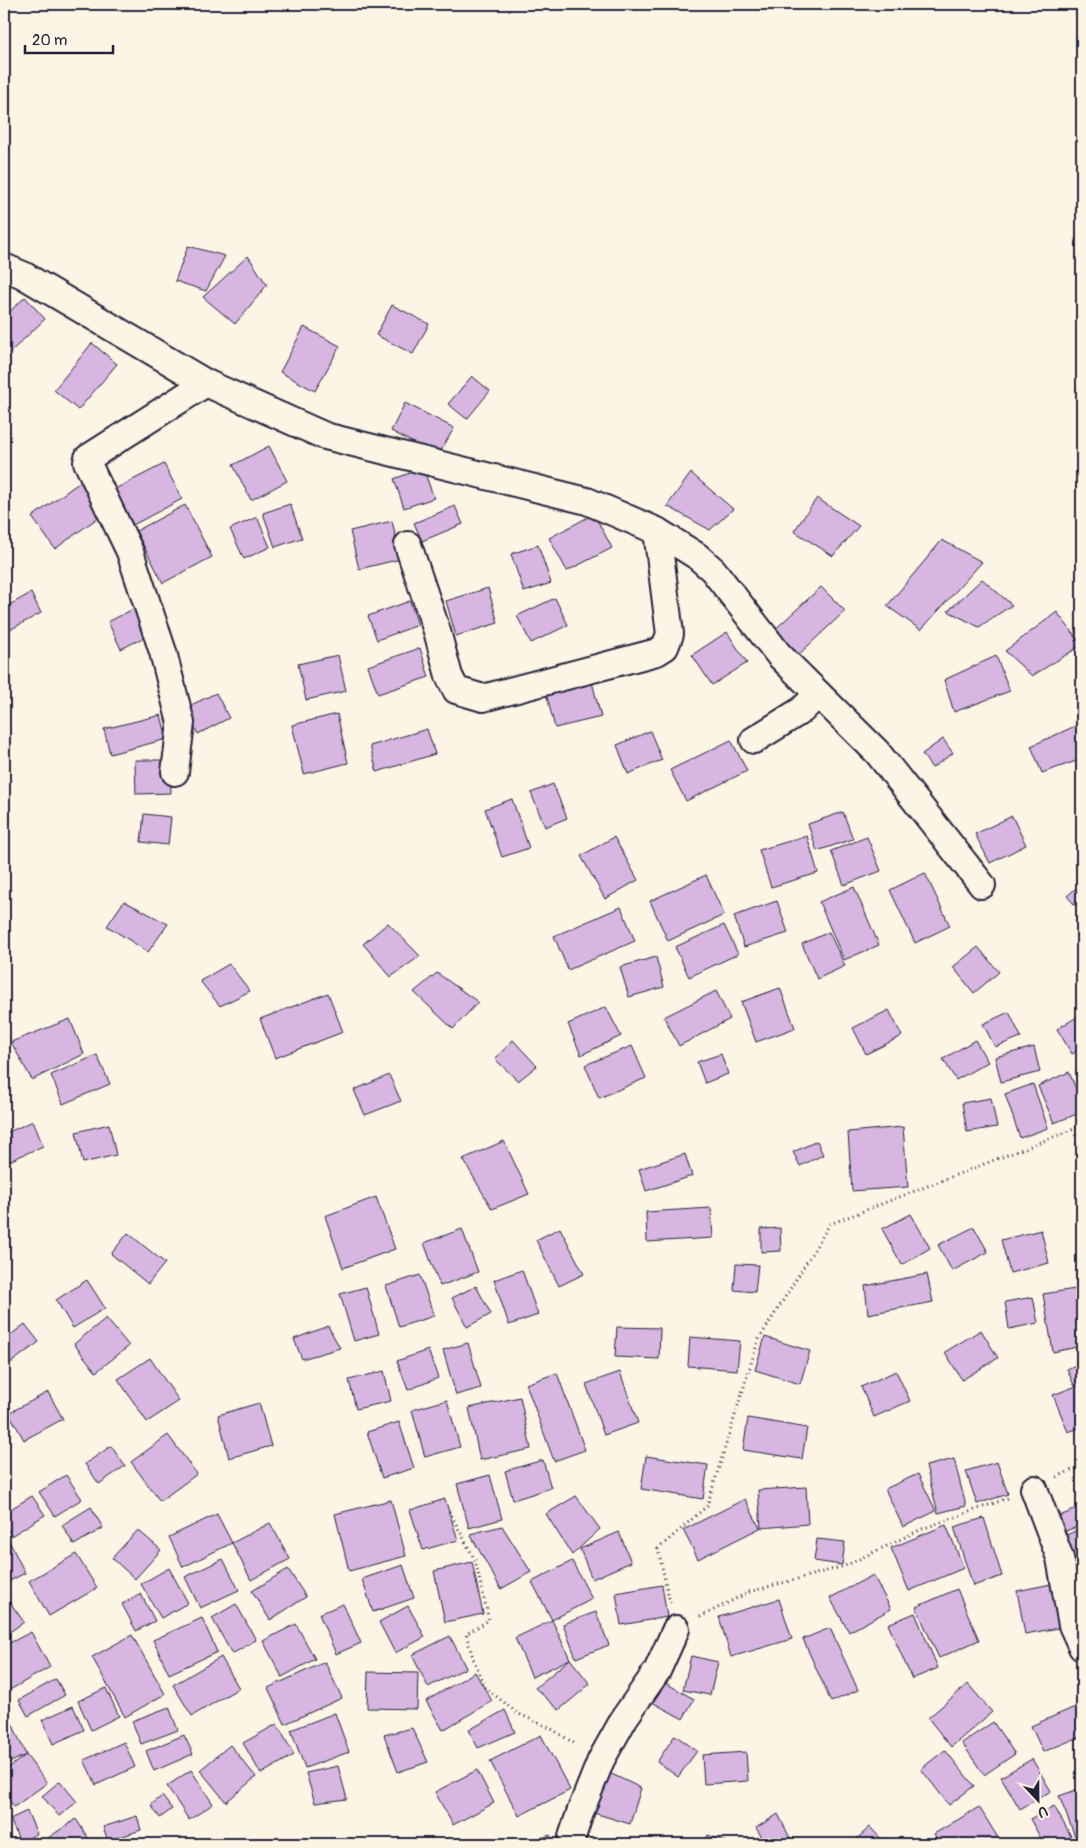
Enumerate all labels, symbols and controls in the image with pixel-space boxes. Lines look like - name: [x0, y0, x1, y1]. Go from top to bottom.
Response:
- scale bar: [25, 22, 112, 54]
- text: 20 m: [32, 31, 67, 50]
- north arrow: [1014, 1776, 1064, 1826]
- text: U: [1035, 1802, 1050, 1821]

